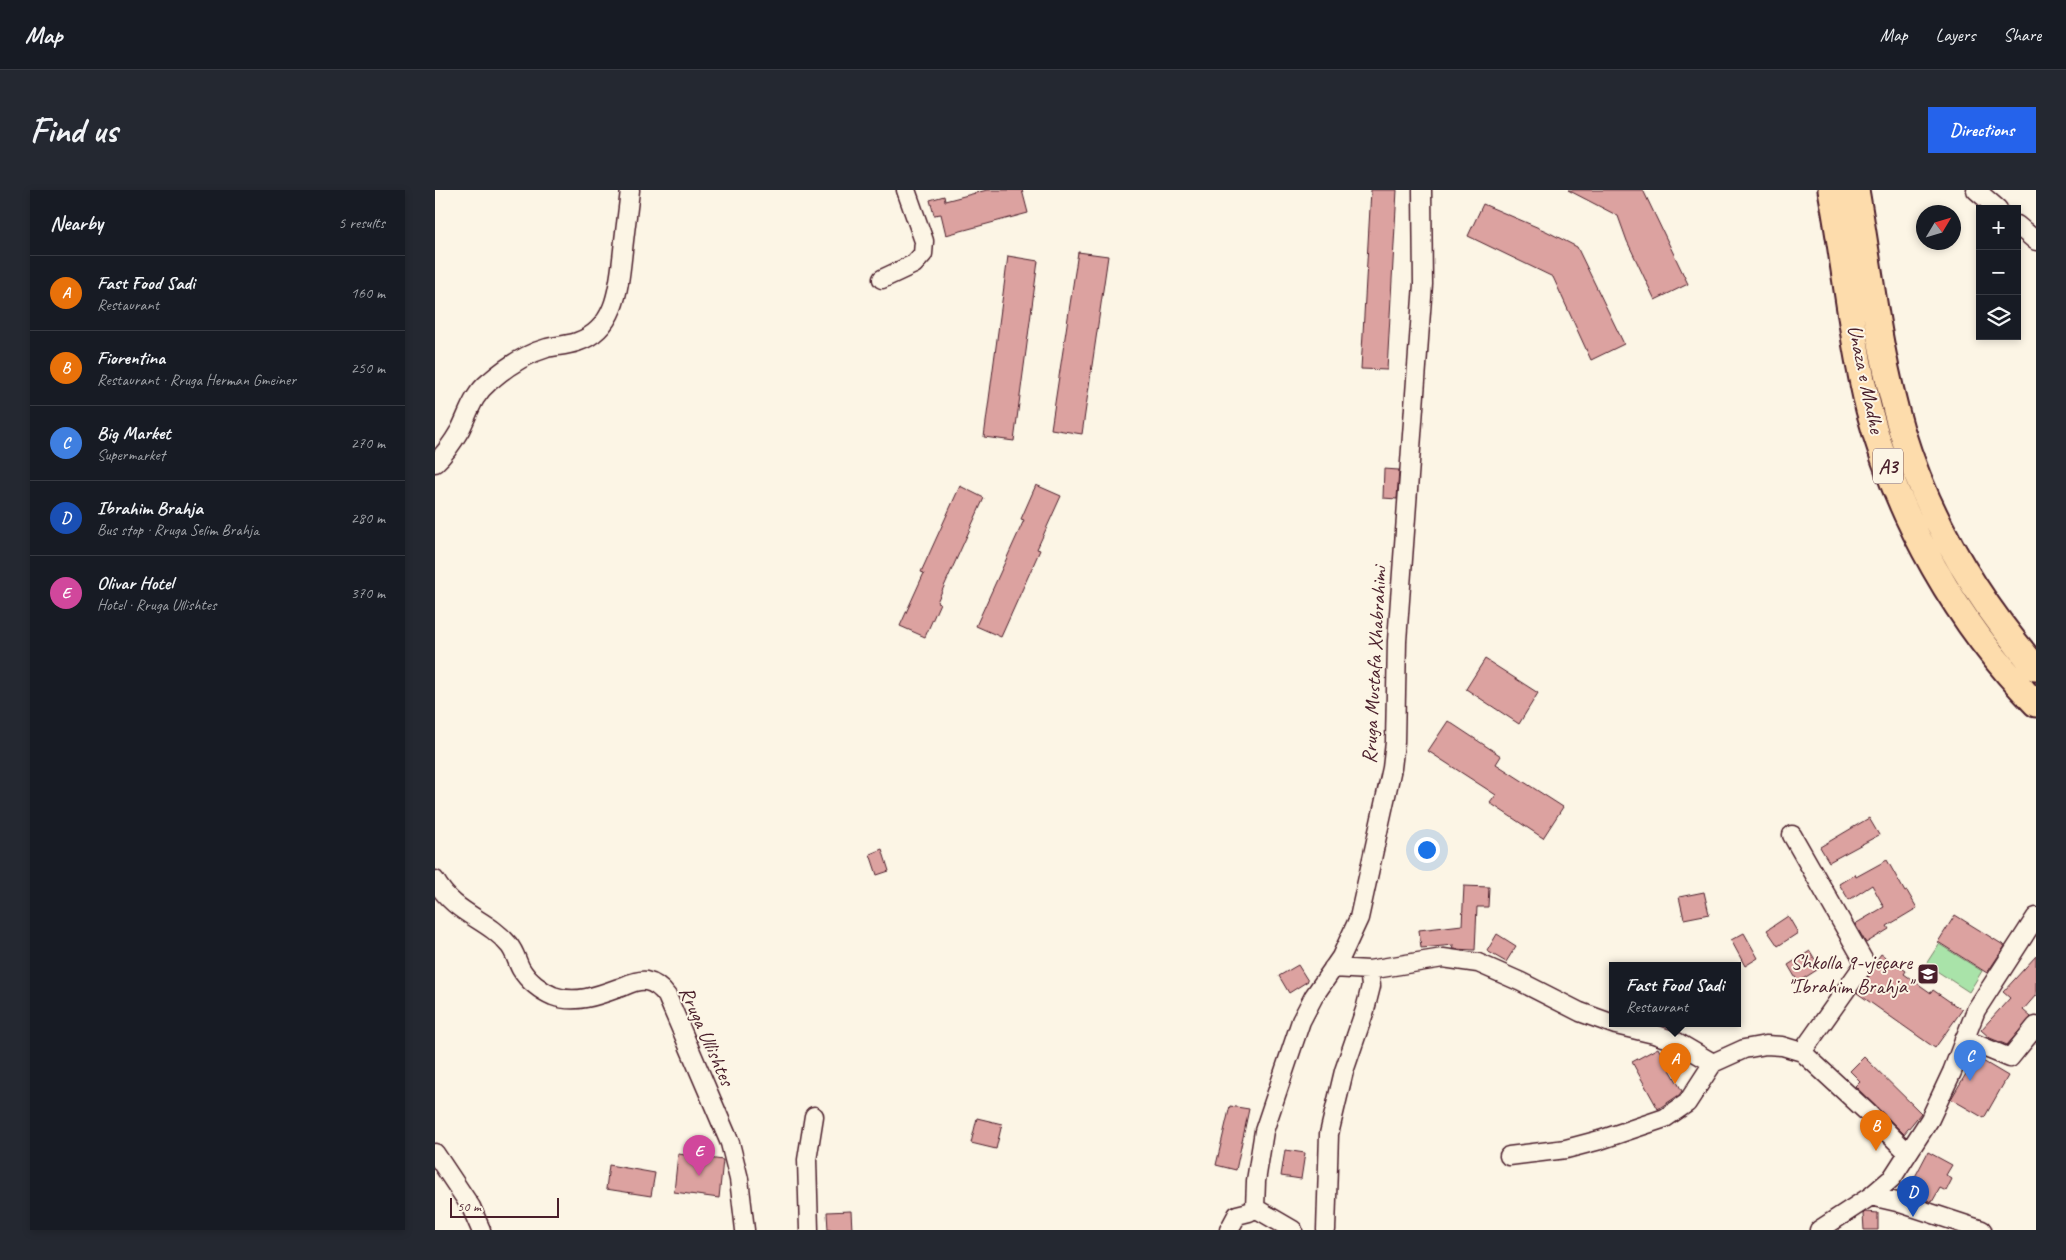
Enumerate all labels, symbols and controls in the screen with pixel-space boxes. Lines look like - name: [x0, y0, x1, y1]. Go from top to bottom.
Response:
- text: Map: [25, 20, 62, 50]
- text: Map: [1880, 24, 1908, 46]
- text: Layers: [1936, 24, 1975, 46]
- text: Share: [2003, 24, 2041, 46]
- button: Directions: [1928, 107, 2036, 153]
- text: Find us: [30, 108, 117, 153]
- north arrow: [1916, 205, 1961, 250]
- map controls: [1976, 205, 2021, 340]
- button: +: [1976, 205, 2021, 250]
- text: Nearby: [50, 210, 103, 236]
- text: 5 results: [338, 213, 385, 233]
- button: −: [1976, 250, 2021, 295]
- text: Fast Food Sadi: [97, 271, 195, 295]
- text: A: [62, 283, 70, 303]
- text: 160 m: [351, 283, 385, 303]
- text: Restaurant: [97, 295, 159, 315]
- button: layers: [1976, 295, 2021, 340]
- street label: Unaza e Madhe: [1842, 323, 1890, 436]
- text: Fiorentina: [97, 346, 165, 370]
- text: B: [62, 358, 70, 378]
- text: 250 m: [351, 358, 385, 378]
- text: Restaurant · Rruga Herman Gmeiner: [97, 370, 296, 390]
- text: Big Market: [97, 421, 171, 445]
- text: C: [62, 433, 70, 453]
- text: 270 m: [351, 433, 385, 453]
- text: Supermarket: [97, 445, 165, 465]
- road number: A3: [1873, 448, 1903, 484]
- text: Ibrahim Brahja: [97, 496, 203, 520]
- text: D: [61, 508, 71, 528]
- text: 280 m: [351, 508, 385, 528]
- text: Bus stop · Rruga Selim Brahja: [97, 520, 259, 540]
- street label: Rruga Mustafa Xhabrahimi: [1356, 563, 1392, 764]
- text: Olivar Hotel: [97, 571, 173, 595]
- text: E: [62, 583, 70, 603]
- text: 370 m: [351, 583, 385, 603]
- text: Hotel · Rruga Ullishtes: [97, 595, 216, 615]
- your location: [1414, 837, 1440, 863]
- place label: Shkolla 9-vjeçare "Ibrahim Brahja": [1787, 949, 1916, 999]
- popup: [1609, 962, 1741, 1027]
- school or university icon: Shkolla 9-vjeçare "Ibrahim Brahja": [1916, 962, 1940, 986]
- text: Fast Food Sadi: [1626, 973, 1724, 997]
- street label: Rruga Ullishtes: [674, 982, 741, 1091]
- text: Restaurant: [1626, 997, 1688, 1017]
- pin: C: [1954, 1040, 1986, 1081]
- pin: A: [1659, 1043, 1691, 1084]
- pin: B: [1860, 1110, 1892, 1151]
- pin: E: [683, 1135, 715, 1176]
- pin: D: [1897, 1176, 1929, 1217]
- scale bar: [450, 1195, 559, 1218]
- text: 50 m: [457, 1198, 481, 1215]

